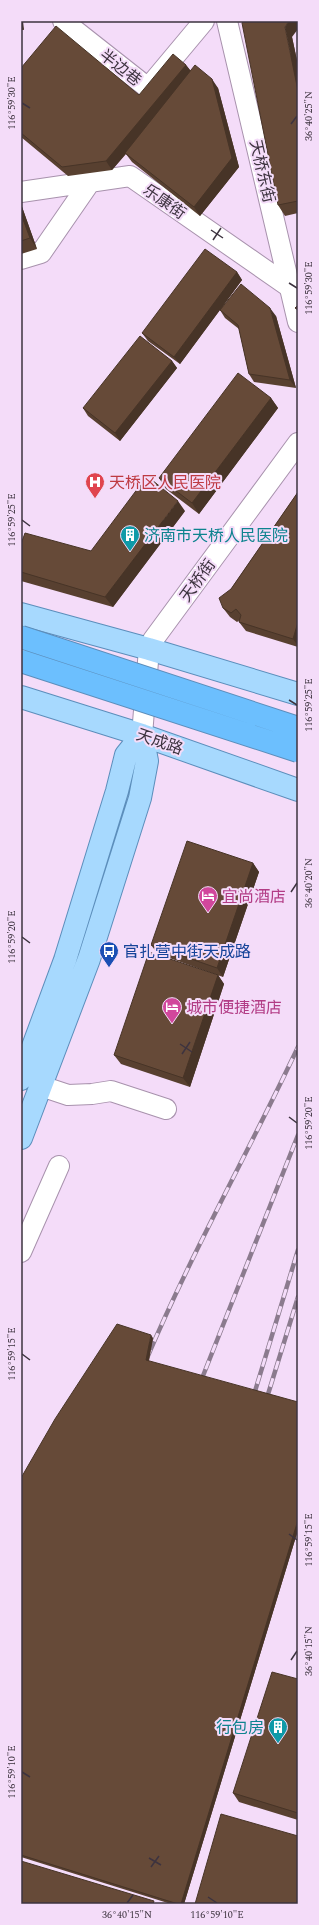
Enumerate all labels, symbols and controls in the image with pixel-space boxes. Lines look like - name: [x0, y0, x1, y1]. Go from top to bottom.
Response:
- street label: 半边巷: [94, 44, 147, 92]
- text: 116°59'30"E: [4, 76, 20, 130]
- text: 36°40'25"N: [301, 91, 317, 141]
- street label: 天桥东街: [243, 137, 281, 205]
- street label: 乐康街: [138, 178, 191, 225]
- text: 116°59'30"E: [301, 261, 317, 315]
- hospital icon: 天桥区人民医院: [84, 471, 106, 499]
- place label: 天桥区人民医院: [109, 471, 221, 495]
- text: 116°59'25"E: [4, 493, 20, 547]
- building icon: 济南市天桥人民医院: [119, 524, 141, 552]
- place label: 济南市天桥人民医院: [144, 524, 288, 548]
- street label: 天桥街: [174, 554, 222, 607]
- text: 116°59'25"E: [301, 678, 317, 732]
- street label: 天成路: [133, 723, 186, 761]
- text: 36°40'20"N: [301, 858, 317, 908]
- hotel icon: 宜尚酒店: [197, 885, 219, 913]
- place label: 宜尚酒店: [222, 885, 286, 909]
- text: 116°59'20"E: [4, 910, 20, 964]
- bus stop icon: 官扎营中街天成路: [98, 940, 120, 968]
- place label: 官扎营中街天成路: [123, 940, 251, 964]
- hotel icon: 城市便捷酒店: [161, 996, 183, 1024]
- place label: 城市便捷酒店: [186, 996, 282, 1020]
- text: 116°59'20"E: [301, 1096, 317, 1150]
- text: 116°59'15"E: [4, 1327, 20, 1381]
- text: 116°59'15"E: [301, 1513, 317, 1567]
- text: 36°40'15"N: [301, 1626, 317, 1676]
- place label: 行包房: [216, 1716, 264, 1740]
- building icon: 行包房: [267, 1716, 289, 1744]
- text: 116°59'10"E: [4, 1745, 20, 1799]
- text: 36°40'15"N: [102, 1907, 152, 1923]
- text: 116°59'10"E: [190, 1907, 244, 1923]

